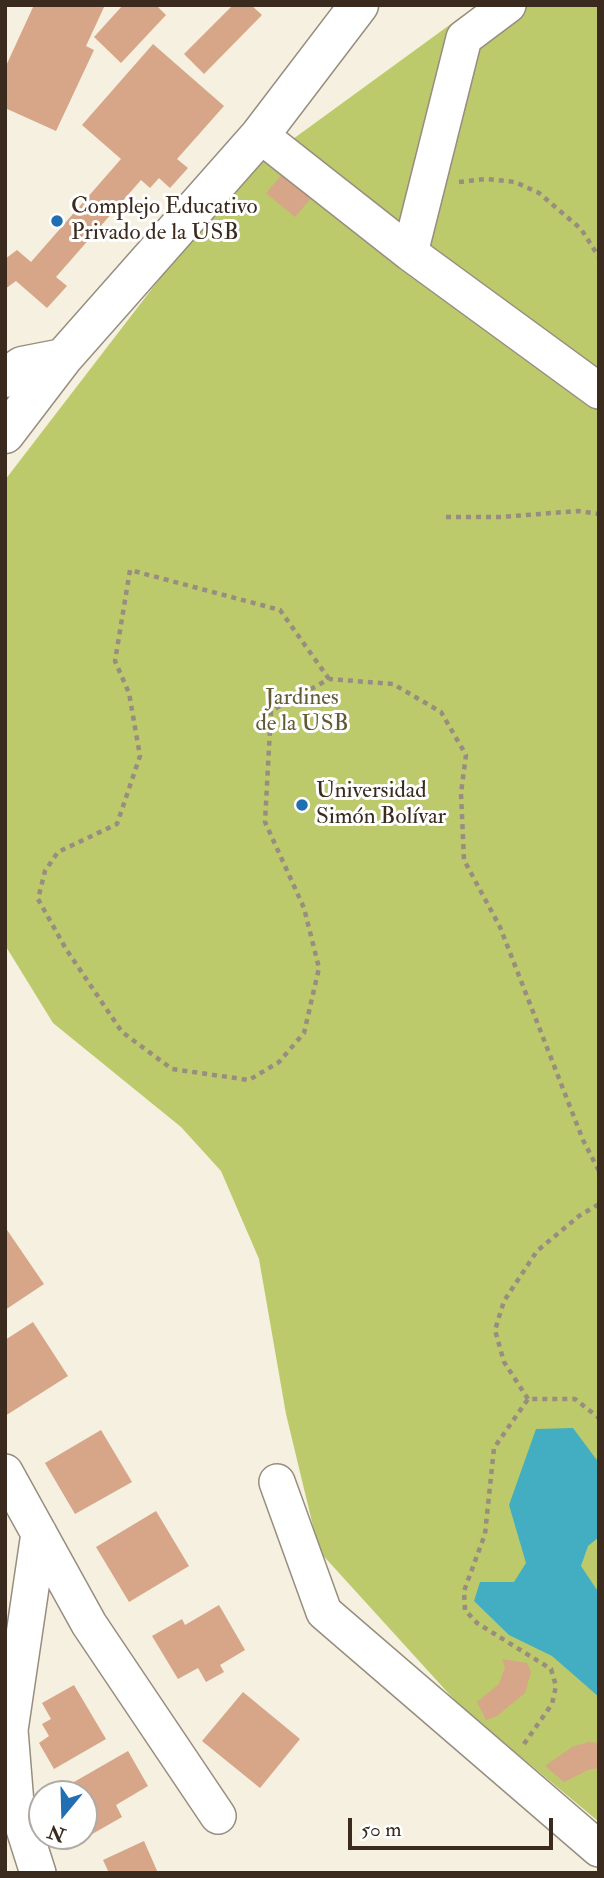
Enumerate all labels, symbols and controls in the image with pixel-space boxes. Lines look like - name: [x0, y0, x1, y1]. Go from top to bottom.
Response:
- place label: Complejo Educativo Privado de la USB: [71, 194, 258, 248]
- marker: Complejo Educativo Privado de la USB: [49, 213, 65, 229]
- park label: Jardines de la USB: [255, 685, 349, 739]
- place label: Universidad Simón Bolívar: [316, 778, 446, 832]
- marker: Universidad Simón Bolívar: [294, 797, 310, 813]
- north arrow: [28, 1780, 98, 1850]
- scale bar: [352, 1804, 557, 1848]
- text: 50 m: [361, 1816, 402, 1843]
- text: N: [45, 1819, 69, 1847]

